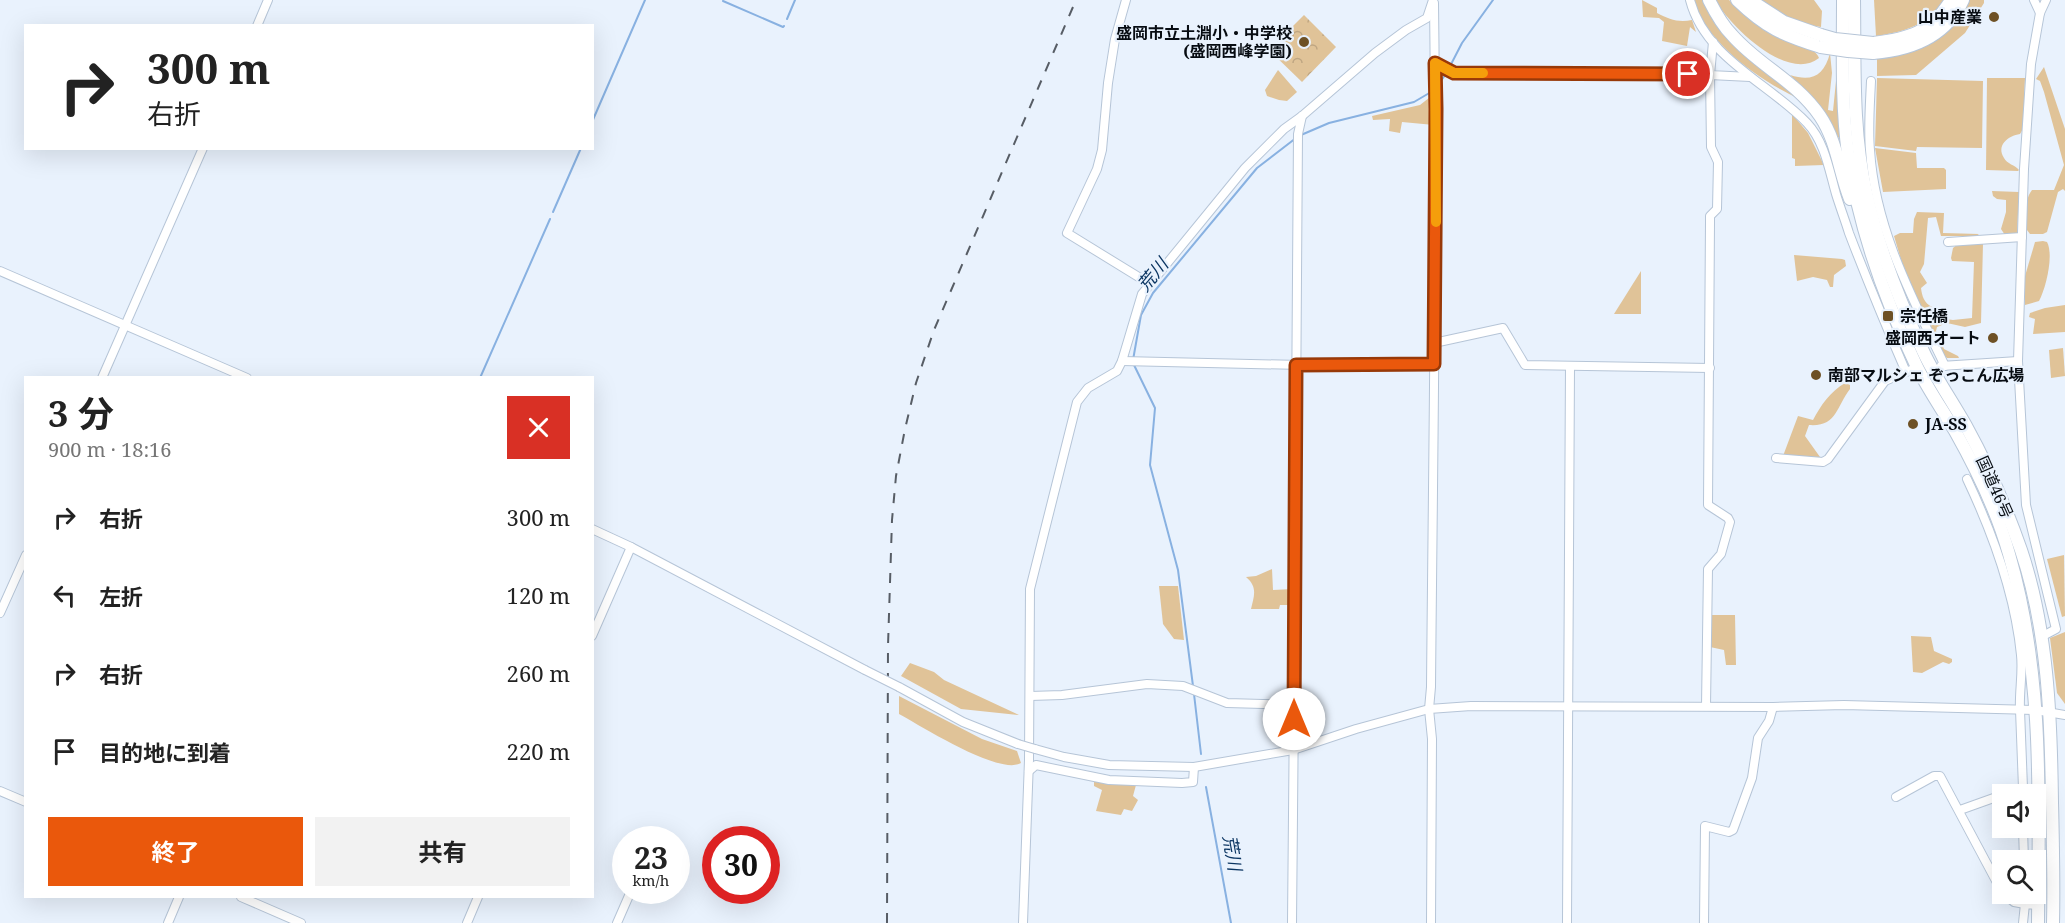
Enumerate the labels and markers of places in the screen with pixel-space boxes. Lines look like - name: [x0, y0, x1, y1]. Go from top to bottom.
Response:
- place label: 山中産業: [1918, 6, 1982, 28]
- marker: 山中産業: [1987, 10, 2001, 24]
- place label: 盛岡市立土淵小・中学校 (盛岡西峰学園): [1116, 22, 1292, 62]
- marker: 盛岡市立土淵小・中学校 (盛岡西峰学園): [1297, 35, 1311, 49]
- pin: [1662, 48, 1713, 99]
- place label: 宗任橋: [1900, 305, 1948, 327]
- marker: 宗任橋: [1881, 309, 1895, 323]
- place label: 盛岡西オート: [1885, 327, 1981, 349]
- marker: 盛岡西オート: [1986, 331, 2000, 345]
- place label: 南部マルシェ ぞっこん広場: [1828, 364, 2024, 386]
- marker: 南部マルシェ ぞっこん広場: [1809, 368, 1823, 382]
- place label: JA-SS: [1924, 413, 1967, 435]
- marker: JA-SS: [1906, 417, 1920, 431]

